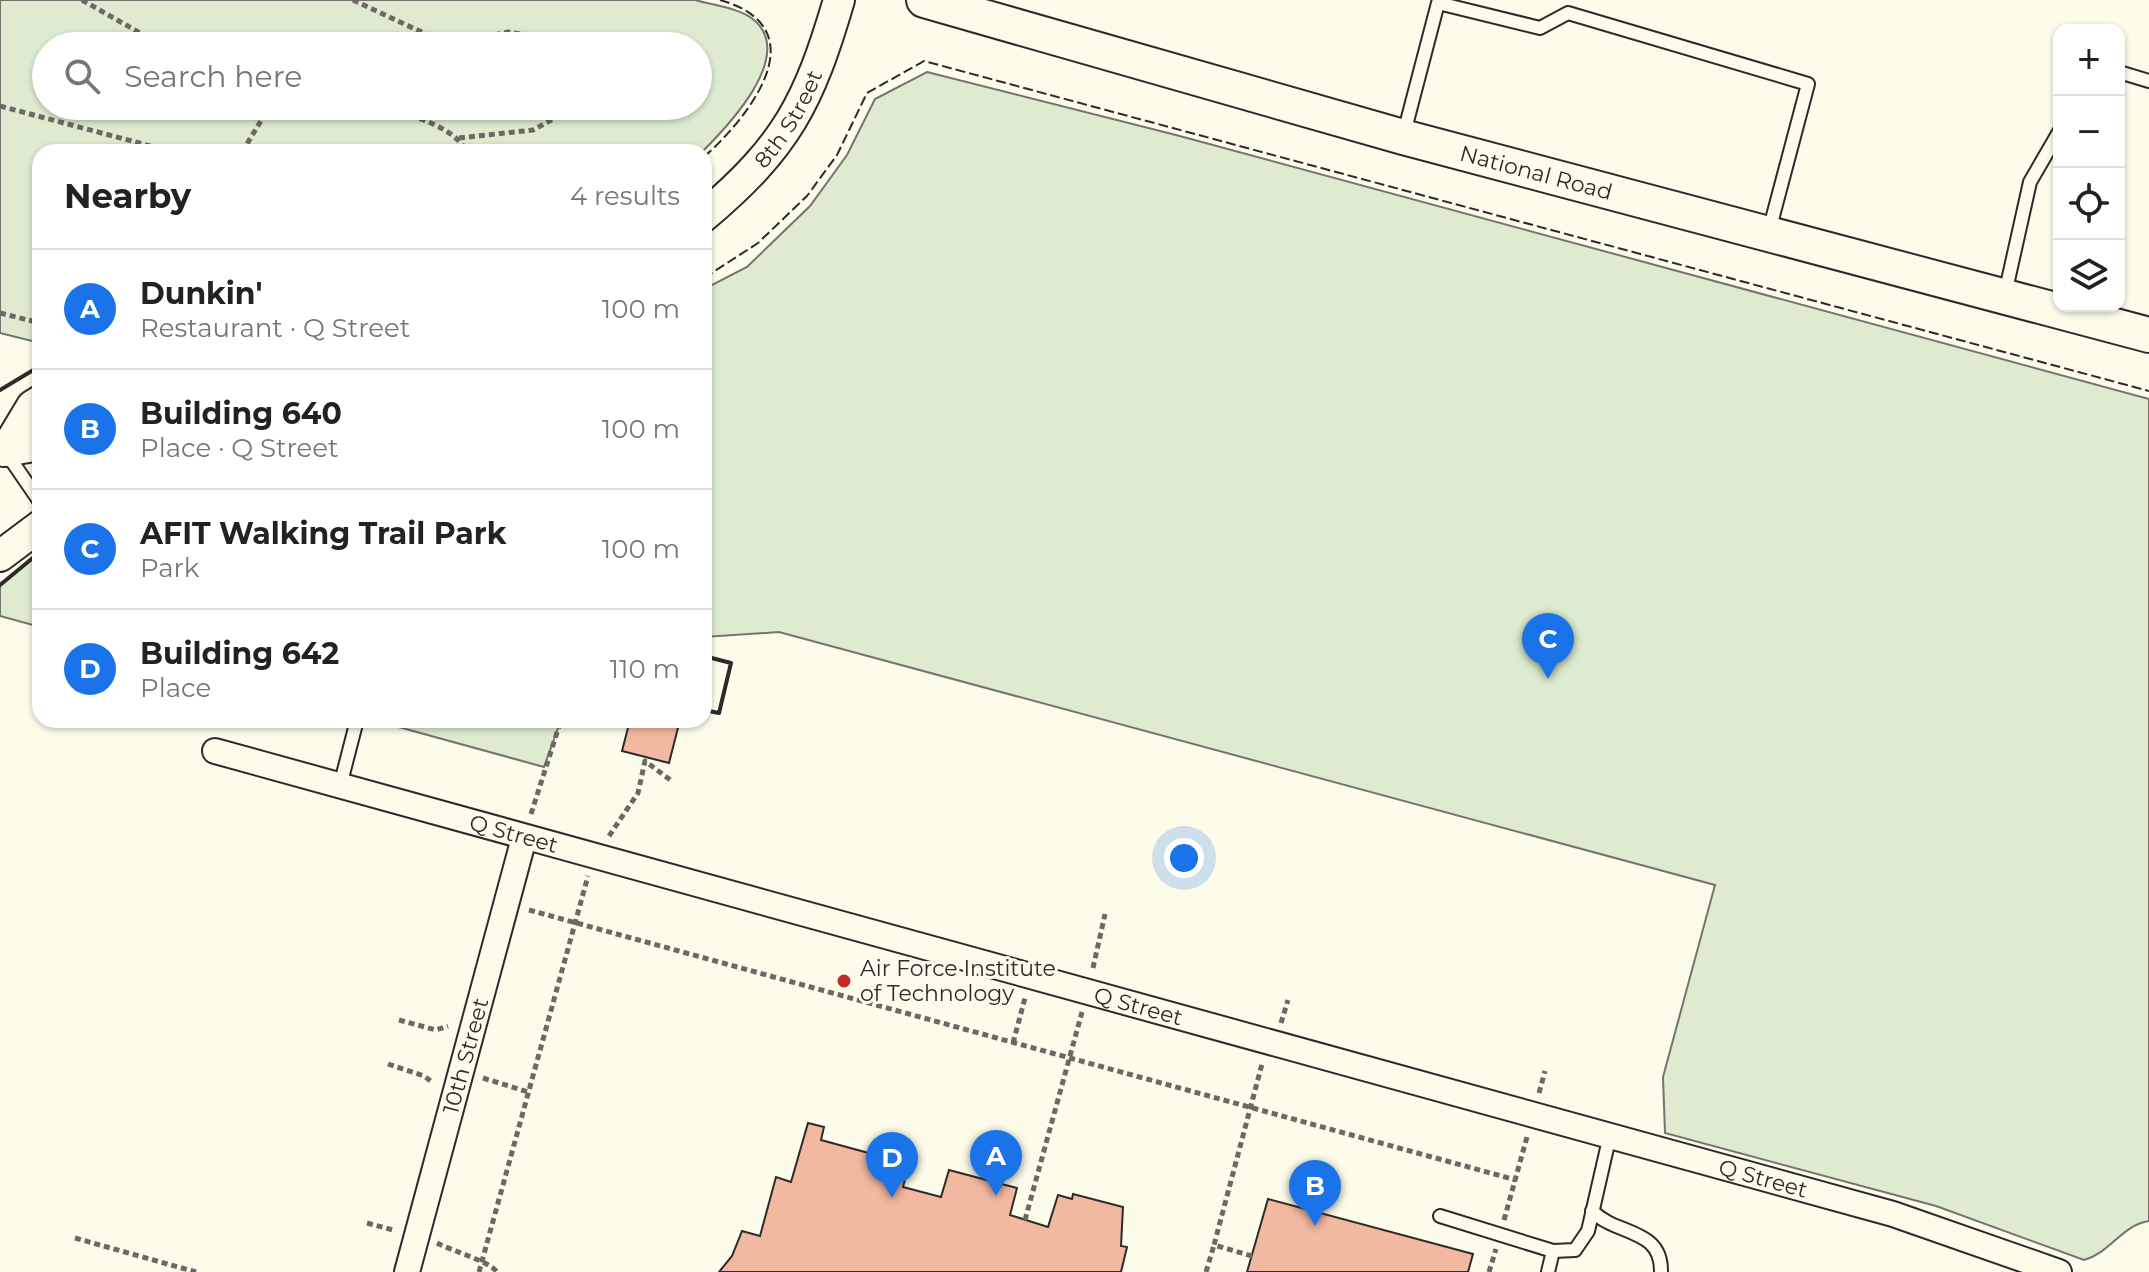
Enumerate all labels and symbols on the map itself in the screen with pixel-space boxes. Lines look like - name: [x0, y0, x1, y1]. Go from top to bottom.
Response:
- street label: 8th Street: [749, 66, 828, 174]
- street label: National Road: [1457, 140, 1615, 206]
- pin: C: [1522, 613, 1574, 679]
- street label: Q Street: [466, 809, 561, 859]
- your location: [1164, 838, 1204, 878]
- place label: Air Force Institute of Technology: [860, 955, 1056, 1007]
- marker: Air Force Institute of Technology: [835, 972, 853, 990]
- street label: Q Street: [1091, 981, 1186, 1031]
- street label: 10th Street: [437, 995, 494, 1117]
- pin: A: [970, 1130, 1022, 1196]
- pin: D: [866, 1132, 918, 1198]
- street label: Q Street: [1716, 1154, 1810, 1204]
- pin: B: [1289, 1160, 1341, 1226]

